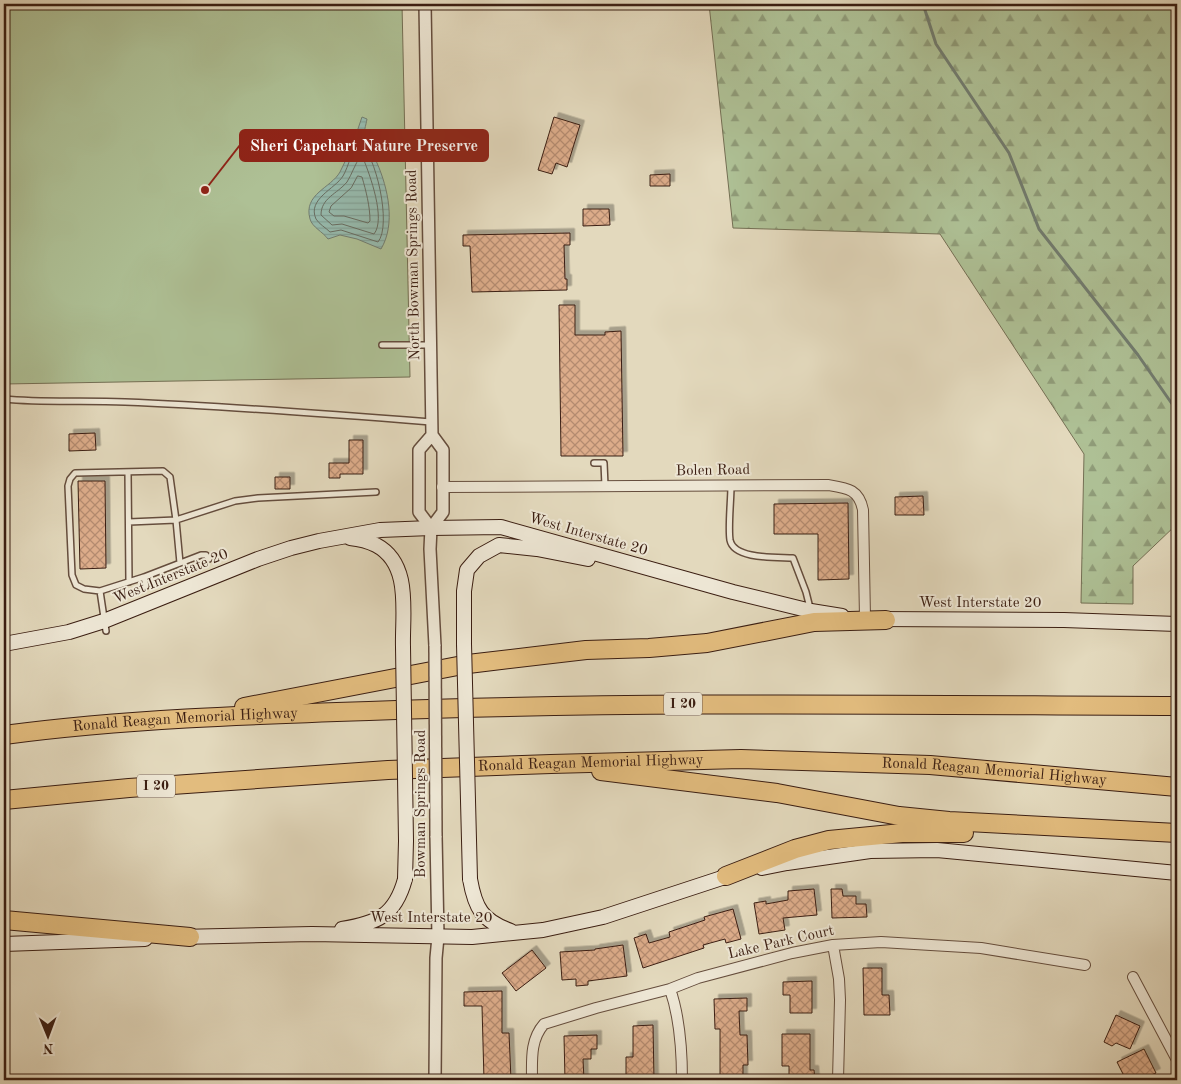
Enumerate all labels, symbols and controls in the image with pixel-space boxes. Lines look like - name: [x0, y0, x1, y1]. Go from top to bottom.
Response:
- callout: Sheri Capehart Nature Preserve: [240, 130, 488, 161]
- text: Sheri Capehart Nature Preserve: [250, 139, 478, 155]
- street label: North Bowman Springs Road: [405, 169, 423, 361]
- street label: Bolen Road: [676, 463, 751, 479]
- street label: West Interstate 20: [527, 511, 649, 559]
- street label: West Interstate 20: [111, 547, 231, 607]
- street label: West Interstate 20: [919, 596, 1041, 611]
- road number: I 20: [664, 692, 702, 716]
- street label: Ronald Reagan Memorial Highway: [72, 706, 298, 735]
- street label: Bowman Springs Road: [414, 730, 429, 878]
- street label: Ronald Reagan Memorial Highway: [477, 752, 704, 774]
- street label: Ronald Reagan Memorial Highway: [881, 756, 1108, 788]
- road number: I 20: [137, 774, 175, 798]
- street label: West Interstate 20: [370, 911, 492, 926]
- street label: Lake Park Court: [727, 924, 835, 962]
- north arrow: [22, 1012, 72, 1062]
- text: N: [42, 1041, 54, 1055]

